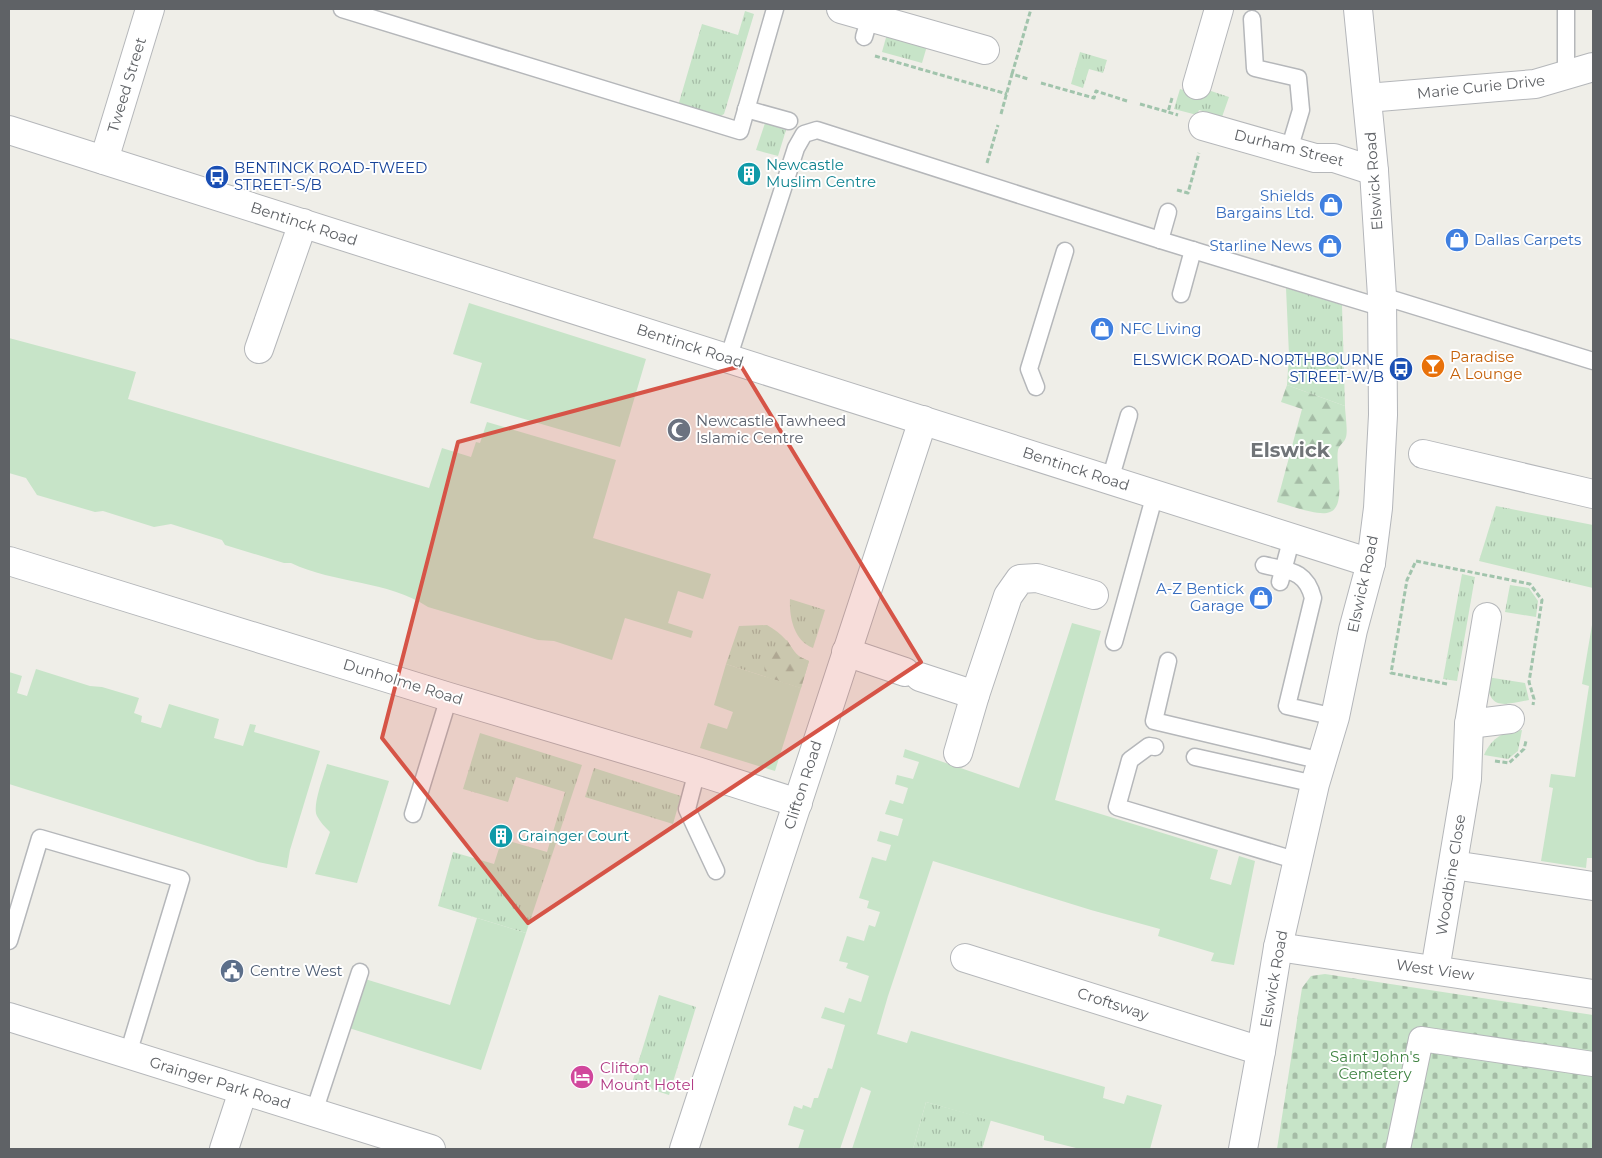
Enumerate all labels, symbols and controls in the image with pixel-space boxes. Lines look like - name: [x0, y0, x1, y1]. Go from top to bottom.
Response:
- street label: Tweed Street: [103, 35, 150, 135]
- street label: Marie Curie Drive: [1416, 70, 1546, 103]
- street label: Durham Street: [1232, 125, 1346, 170]
- street label: Elswick Road: [1361, 131, 1386, 231]
- place label: Newcastle Muslim Centre: [766, 155, 876, 191]
- place label: BENTINCK ROAD-TWEED STREET-S/B: [234, 158, 427, 194]
- building icon: Newcastle Muslim Centre: [736, 161, 762, 187]
- bus stop icon: BENTINCK ROAD-TWEED STREET-S/B: [204, 164, 230, 190]
- place label: Shields Bargains Ltd.: [1216, 186, 1314, 222]
- shop icon: Shields Bargains Ltd.: [1318, 192, 1344, 218]
- street label: Bentinck Road: [248, 197, 360, 250]
- shop icon: Dallas Carpets: [1444, 227, 1470, 253]
- place label: Dallas Carpets: [1474, 230, 1581, 249]
- shop icon: Starline News: [1317, 233, 1343, 259]
- place label: Starline News: [1210, 236, 1312, 255]
- shop icon: NFC Living: [1089, 316, 1115, 342]
- street label: Bentinck Road: [634, 319, 746, 372]
- place label: NFC Living: [1120, 319, 1202, 338]
- place label: Paradise A Lounge: [1450, 347, 1522, 383]
- place label: ELSWICK ROAD-NORTHBOURNE STREET-W/B: [1132, 350, 1384, 386]
- bar icon: Paradise A Lounge: [1420, 353, 1446, 379]
- bus stop icon: ELSWICK ROAD-NORTHBOURNE STREET-W/B: [1388, 356, 1414, 382]
- place label: Newcastle Tawheed Islamic Centre: [696, 411, 846, 447]
- mosque icon: Newcastle Tawheed Islamic Centre: [666, 417, 692, 443]
- district label: Elswick: [1250, 438, 1331, 462]
- street label: Bentinck Road: [1020, 442, 1132, 495]
- street label: Elswick Road: [1343, 534, 1382, 634]
- place label: A-Z Bentick Garage: [1156, 579, 1244, 615]
- shop icon: A-Z Bentick Garage: [1248, 585, 1274, 611]
- street label: Dunholme Road: [341, 654, 465, 709]
- street label: Clifton Road: [779, 738, 826, 832]
- street label: Woodbine Close: [1432, 813, 1469, 937]
- building icon: Grainger Court: [488, 823, 514, 849]
- place label: Grainger Court: [518, 826, 629, 845]
- street label: Elswick Road: [1256, 929, 1291, 1029]
- street label: West View: [1395, 955, 1476, 984]
- public building icon: Centre West: [219, 958, 245, 984]
- place label: Centre West: [250, 961, 343, 980]
- street label: Croftsway: [1075, 983, 1152, 1024]
- park label: Saint John's Cemetery: [1330, 1047, 1420, 1083]
- street label: Grainger Park Road: [147, 1052, 293, 1113]
- place label: Clifton Mount Hotel: [600, 1058, 694, 1094]
- hotel icon: Clifton Mount Hotel: [569, 1064, 595, 1090]

